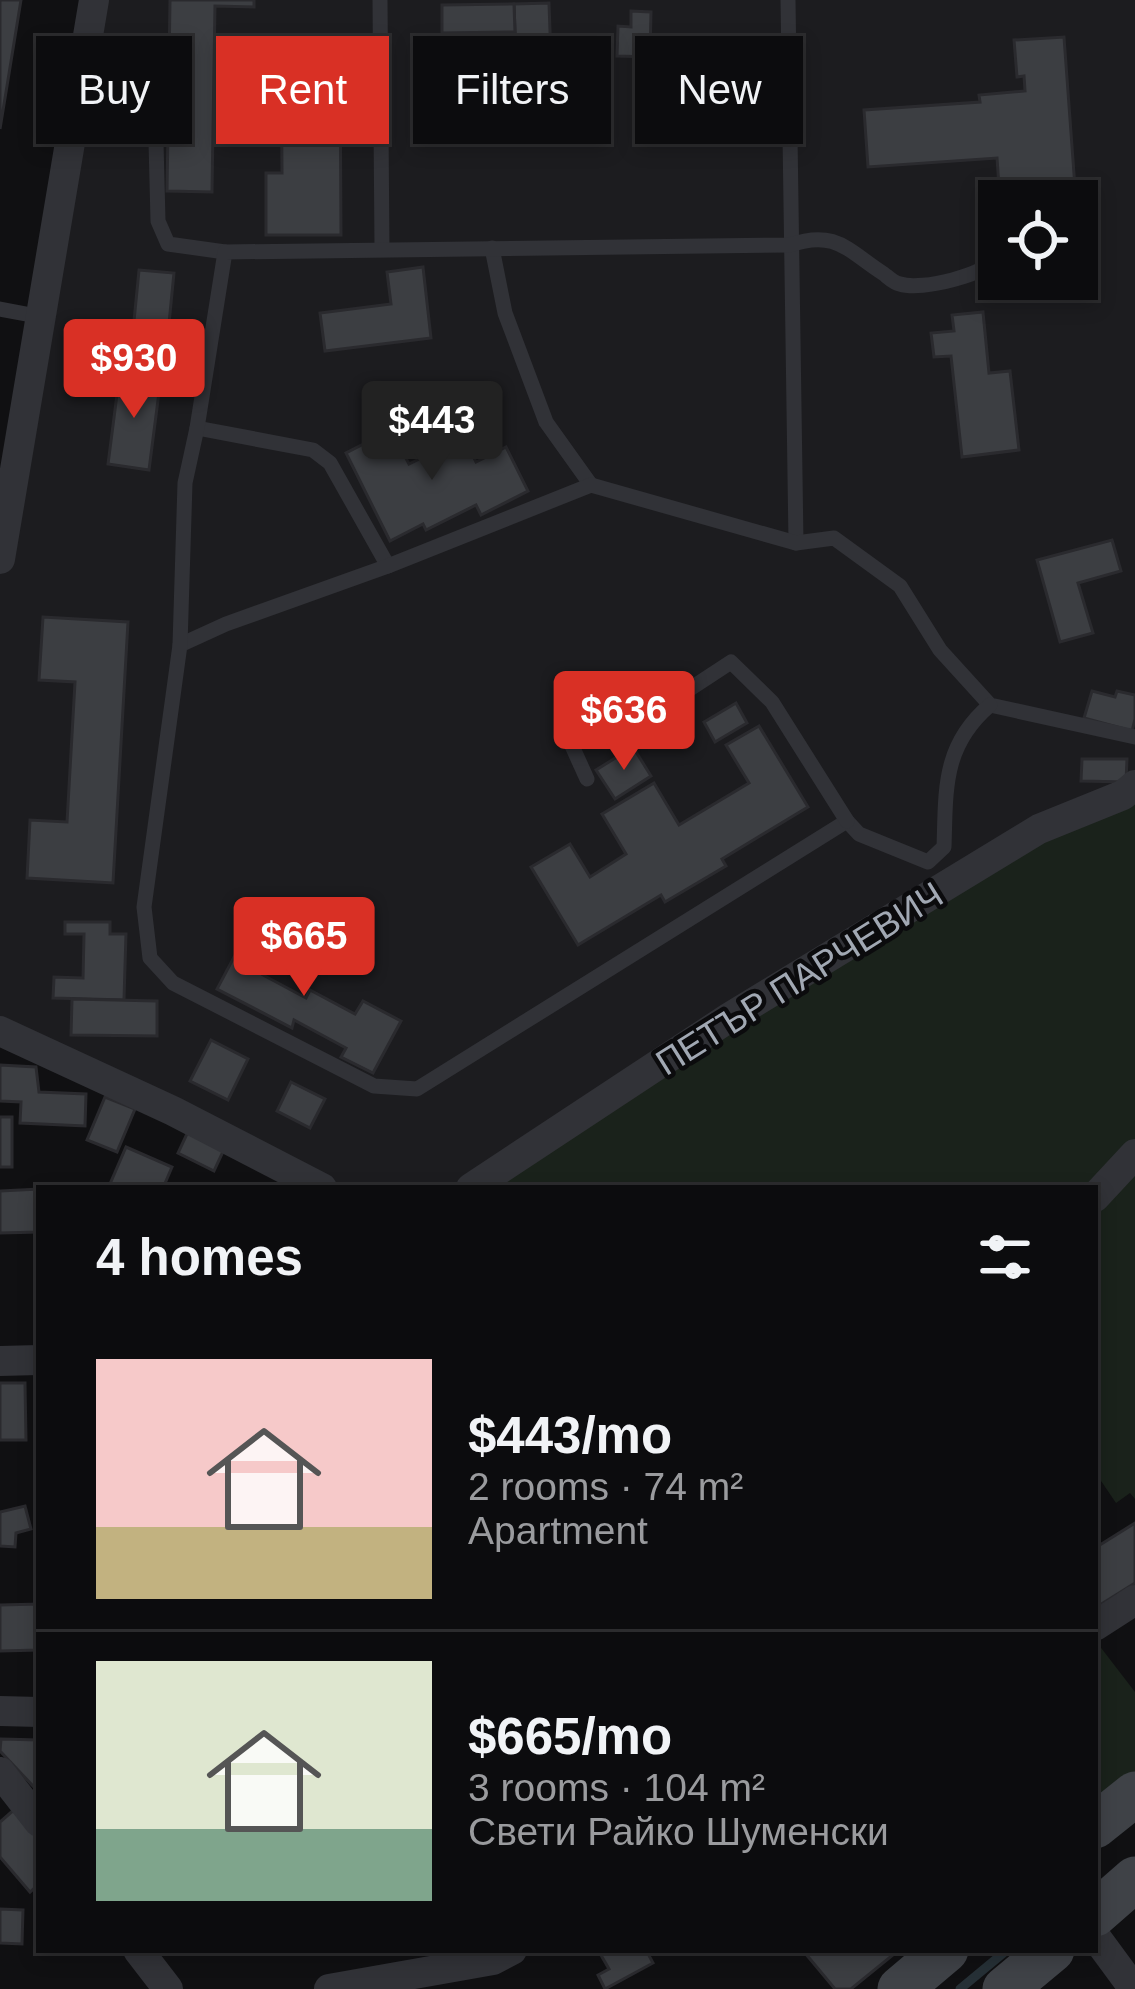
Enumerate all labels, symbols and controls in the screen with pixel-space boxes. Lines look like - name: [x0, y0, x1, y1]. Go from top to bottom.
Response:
- chip: Buy: [36, 36, 192, 144]
- chip: Rent: [216, 36, 389, 144]
- chip: Filters: [413, 36, 611, 144]
- chip: New: [635, 36, 803, 144]
- map controls: [978, 180, 1098, 300]
- button: locate: [978, 180, 1098, 300]
- pin: $930: [63, 319, 205, 421]
- text: $930: [91, 336, 177, 379]
- pin: $443: [361, 381, 503, 483]
- text: $443: [389, 398, 475, 441]
- pin: $636: [553, 671, 695, 773]
- text: $636: [581, 688, 667, 731]
- street label: ПЕТЪР ПАРЧЕВИЧ: [648, 874, 950, 1083]
- pin: $665: [233, 897, 375, 999]
- text: $665: [261, 914, 347, 957]
- icon: filters: [972, 1224, 1038, 1290]
- text: 4 homes: [96, 1229, 303, 1286]
- icon: home: [192, 1407, 336, 1551]
- text: $443/mo: [468, 1407, 672, 1464]
- text: 2 rooms · 74 m²: [468, 1465, 743, 1508]
- text: Apartment: [468, 1509, 648, 1552]
- text: $665/mo: [468, 1708, 672, 1765]
- icon: home: [192, 1709, 336, 1853]
- text: 3 rooms · 104 m²: [468, 1766, 765, 1809]
- text: Свети Райко Шуменски: [468, 1810, 889, 1853]

